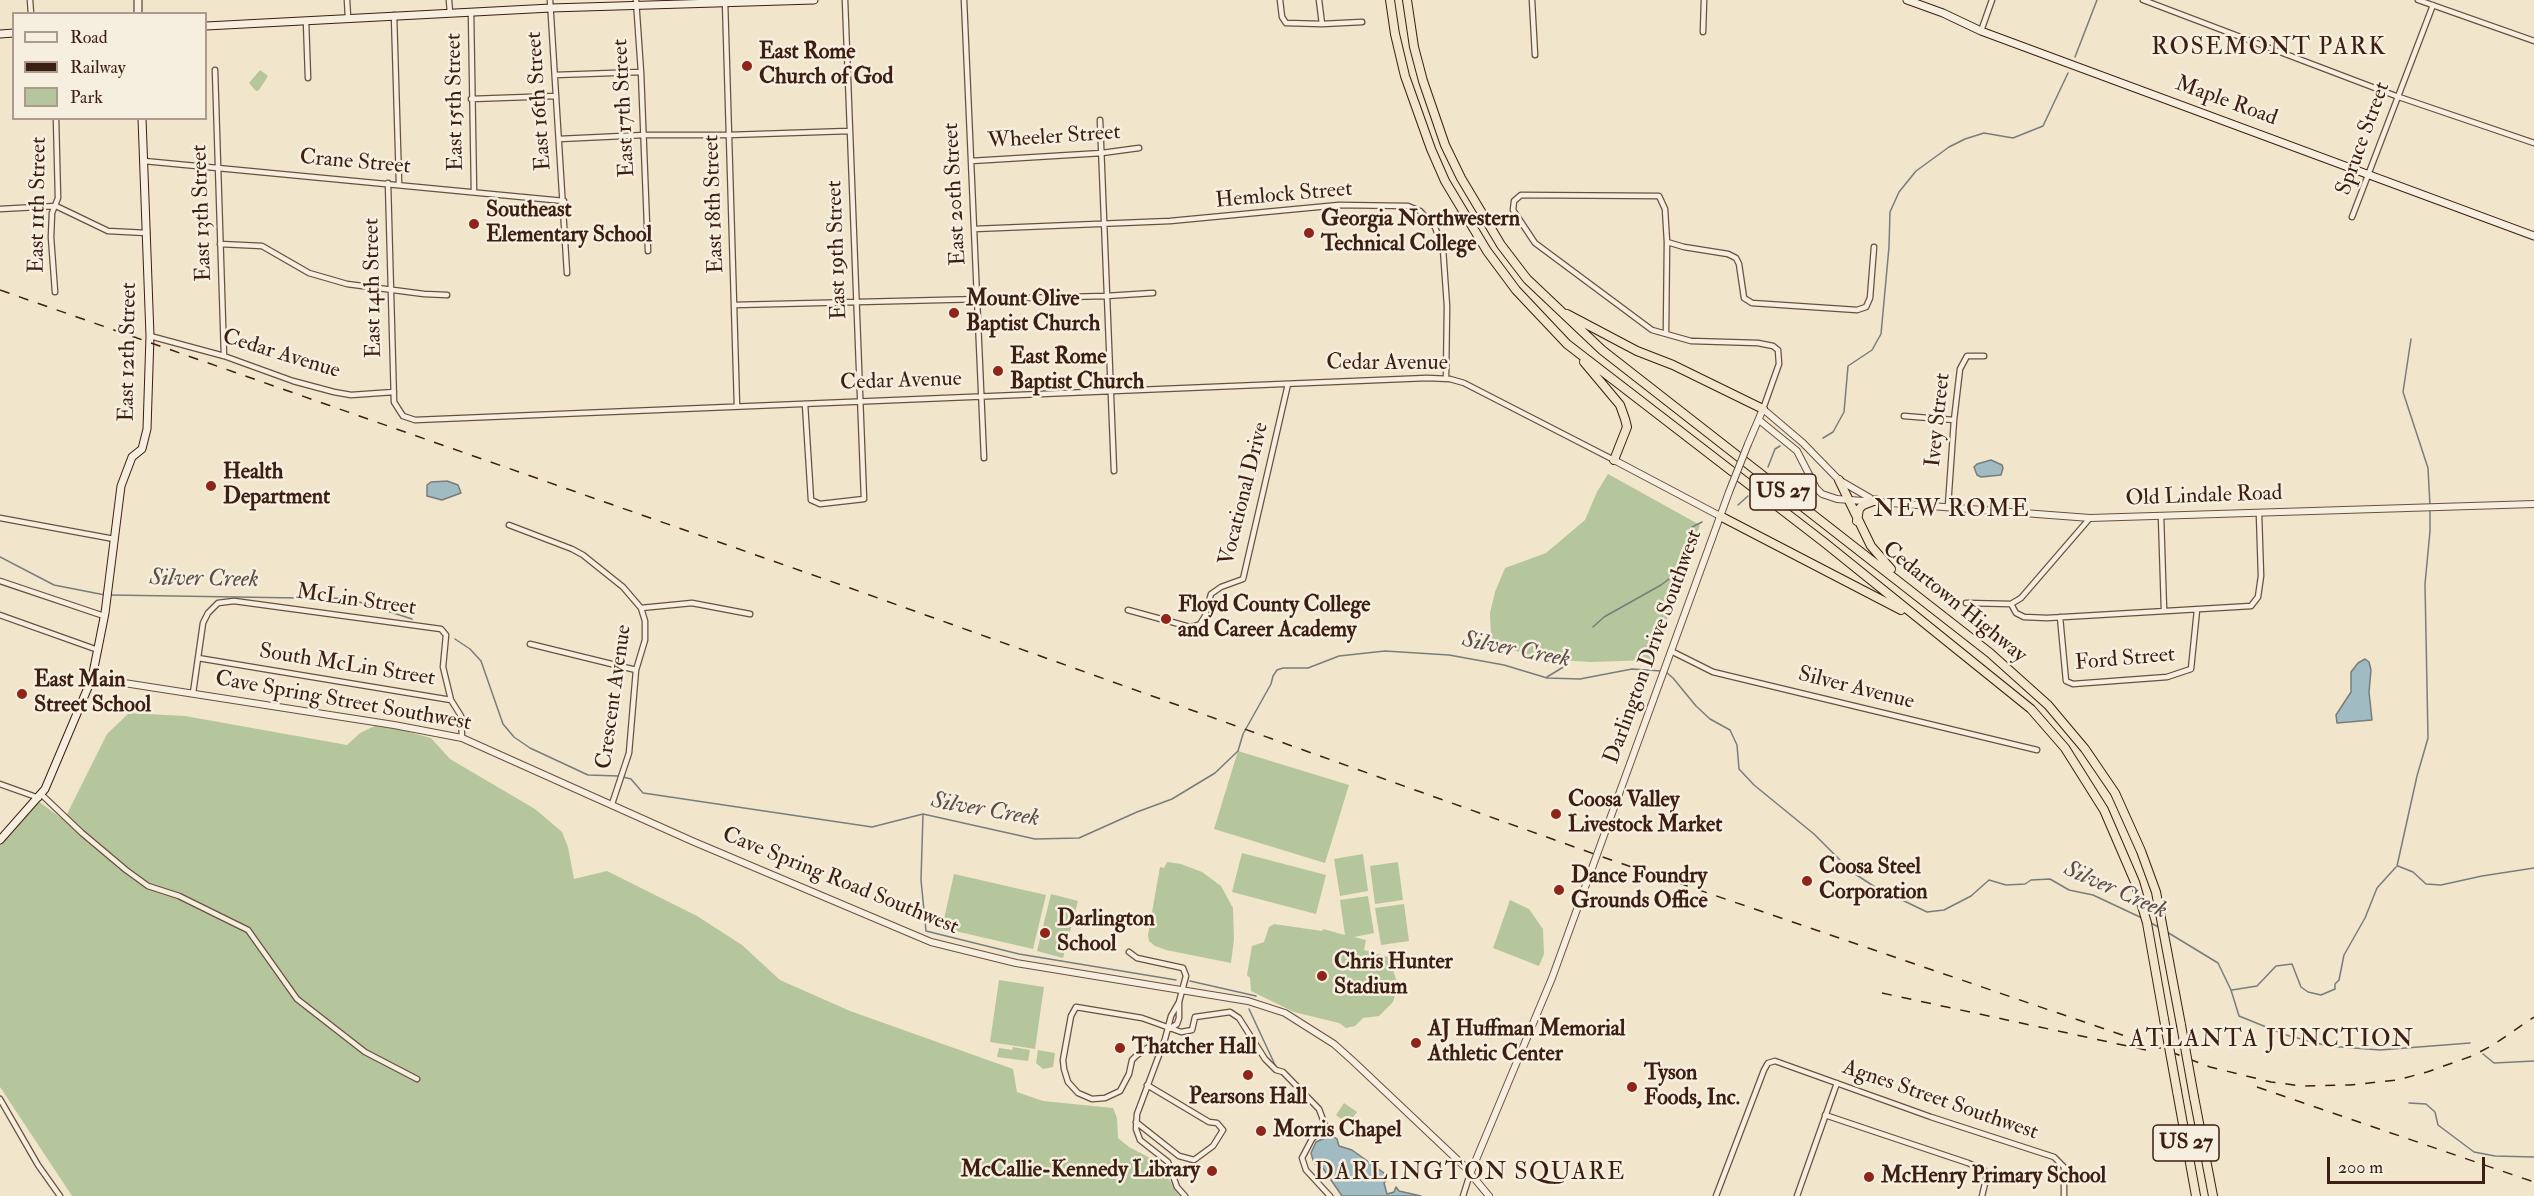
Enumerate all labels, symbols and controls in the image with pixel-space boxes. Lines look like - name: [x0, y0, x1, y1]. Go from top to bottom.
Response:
- legend: [12, 12, 207, 120]
- text: Road: [70, 26, 108, 49]
- street label: East 16th Street: [522, 31, 558, 171]
- street label: East 15th Street: [442, 33, 470, 171]
- district label: ROSEMONT PARK: [2151, 35, 2387, 63]
- street label: East 17th Street: [608, 38, 642, 178]
- place label: East Rome Church of God: [759, 40, 893, 92]
- text: Railway: [70, 56, 126, 79]
- marker: East Rome Church of God: [740, 59, 754, 73]
- street label: Maple Road: [2171, 71, 2281, 133]
- street label: Spruce Street: [2331, 79, 2397, 199]
- text: Park: [70, 86, 103, 109]
- street label: Wheeler Street: [987, 120, 1121, 156]
- street label: East 20th Street: [939, 122, 973, 266]
- street label: East 18th Street: [699, 134, 731, 274]
- street label: East 11th Street: [25, 137, 53, 273]
- street label: East 13th Street: [187, 144, 219, 282]
- street label: Crane Street: [298, 145, 412, 181]
- street label: Hemlock Street: [1214, 177, 1354, 215]
- street label: East 19th Street: [822, 180, 854, 320]
- place label: Southeast Elementary School: [486, 198, 652, 249]
- place label: Georgia Northwestern Technical College: [1321, 207, 1520, 258]
- marker: Southeast Elementary School: [467, 217, 481, 231]
- street label: East 14th Street: [360, 218, 388, 358]
- marker: Georgia Northwestern Technical College: [1302, 226, 1316, 240]
- street label: East 12th Street: [115, 282, 143, 422]
- place label: Mount Olive Baptist Church: [966, 287, 1100, 338]
- marker: Mount Olive Baptist Church: [947, 306, 961, 320]
- street label: Cedar Avenue: [219, 325, 343, 385]
- place label: East Rome Baptist Church: [1010, 345, 1144, 396]
- street label: Cedar Avenue: [1326, 351, 1448, 377]
- marker: East Rome Baptist Church: [991, 364, 1005, 378]
- street label: Cedar Avenue: [840, 367, 962, 397]
- street label: Ivey Street: [1921, 372, 1957, 468]
- street label: Vocational Drive: [1214, 420, 1276, 568]
- place label: Health Department: [223, 460, 330, 512]
- road number: US 27: [1750, 474, 1816, 510]
- marker: Health Department: [204, 479, 218, 493]
- street label: Old Lindale Road: [2125, 481, 2283, 513]
- district label: NEW ROME: [1874, 497, 2030, 525]
- street label: Darlington Drive Southwest: [1599, 526, 1709, 768]
- street label: Cedartown Highway: [1876, 537, 2032, 669]
- water label: Silver Creek: [149, 565, 259, 595]
- street label: McLin Street: [295, 580, 417, 622]
- place label: Floyd County College and Career Academy: [1178, 593, 1370, 644]
- marker: Floyd County College and Career Academy: [1159, 612, 1173, 626]
- street label: Crescent Avenue: [592, 623, 638, 771]
- water label: Silver Creek: [1459, 626, 1573, 676]
- street label: South McLin Street: [257, 639, 437, 693]
- street label: Ford Street: [2074, 642, 2176, 678]
- street label: Silver Avenue: [1795, 662, 1917, 716]
- street label: Cave Spring Street Southwest: [213, 666, 473, 738]
- place label: East Main Street School: [34, 668, 151, 720]
- marker: East Main Street School: [15, 687, 29, 701]
- water label: Silver Creek: [929, 787, 1041, 835]
- place label: Coosa Valley Livestock Market: [1568, 788, 1722, 840]
- marker: Coosa Valley Livestock Market: [1549, 807, 1563, 821]
- street label: Cave Spring Road Southwest: [718, 822, 962, 942]
- place label: Coosa Steel Corporation: [1819, 855, 1928, 906]
- water label: Silver Creek: [2059, 856, 2171, 926]
- place label: Dance Foundry Grounds Office: [1571, 864, 1708, 915]
- marker: Coosa Steel Corporation: [1800, 874, 1814, 888]
- marker: Dance Foundry Grounds Office: [1552, 883, 1566, 897]
- place label: Darlington School: [1057, 907, 1155, 958]
- marker: Darlington School: [1038, 926, 1052, 940]
- place label: Chris Hunter Stadium: [1334, 950, 1453, 1002]
- marker: Chris Hunter Stadium: [1315, 969, 1329, 983]
- place label: AJ Huffman Memorial Athletic Center: [1428, 1017, 1625, 1068]
- district label: ATLANTA JUNCTION: [2129, 1027, 2415, 1055]
- place label: Thatcher Hall: [1132, 1035, 1257, 1061]
- marker: AJ Huffman Memorial Athletic Center: [1409, 1036, 1423, 1050]
- marker: Thatcher Hall: [1113, 1041, 1127, 1055]
- street label: Agnes Street Southwest: [1839, 1055, 2041, 1147]
- place label: Tyson Foods, Inc.: [1644, 1061, 1740, 1112]
- marker: Pearsons Hall: [1241, 1068, 1255, 1082]
- marker: Tyson Foods, Inc.: [1625, 1080, 1639, 1094]
- place label: Pearsons Hall: [1189, 1085, 1307, 1111]
- place label: Morris Chapel: [1273, 1118, 1402, 1144]
- marker: Morris Chapel: [1254, 1124, 1268, 1138]
- road number: US 27: [2153, 1125, 2219, 1161]
- scale bar: [2330, 1145, 2488, 1183]
- text: 200 m: [2338, 1156, 2383, 1179]
- place label: McCallie-Kennedy Library: [961, 1158, 1200, 1184]
- district label: DARLINGTON SQUARE: [1314, 1160, 1626, 1188]
- marker: McCallie-Kennedy Library: [1205, 1164, 1219, 1178]
- place label: McHenry Primary School: [1881, 1164, 2106, 1190]
- marker: McHenry Primary School: [1862, 1170, 1876, 1184]

